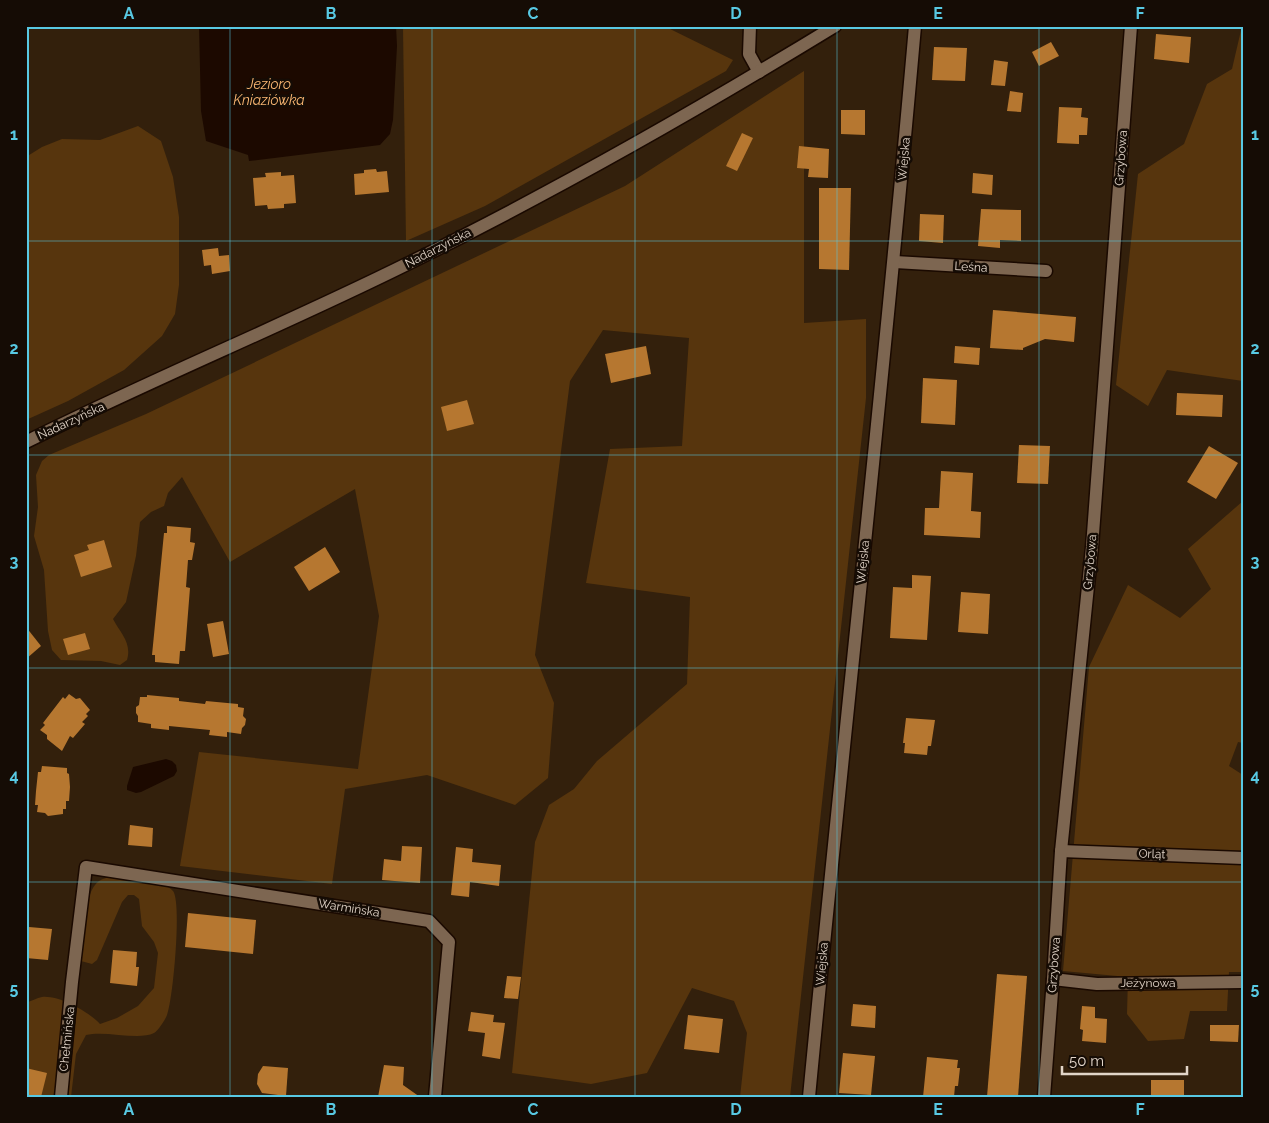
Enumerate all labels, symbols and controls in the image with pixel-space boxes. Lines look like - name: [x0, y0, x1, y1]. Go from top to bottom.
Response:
- text: A: [124, 4, 135, 23]
- text: B: [326, 4, 337, 23]
- text: C: [528, 4, 539, 23]
- text: D: [730, 4, 742, 23]
- text: E: [933, 4, 943, 23]
- text: F: [1135, 4, 1145, 23]
- water label: Jezioro Kniaziówka: [233, 76, 305, 108]
- text: 1: [10, 125, 18, 144]
- text: 1: [1251, 125, 1259, 144]
- street label: Grzybowa: [1112, 130, 1130, 186]
- street label: Wiejska: [895, 137, 913, 181]
- street label: Nadarzyńska: [403, 225, 473, 271]
- street label: Leśna: [954, 259, 988, 275]
- text: 2: [9, 339, 19, 358]
- text: 2: [1250, 339, 1260, 358]
- street label: Nadarzyńska: [35, 399, 107, 443]
- street label: Grzybowa: [1081, 534, 1099, 590]
- street label: Wiejska: [854, 540, 872, 584]
- text: 3: [10, 552, 19, 571]
- text: 3: [1251, 552, 1260, 571]
- text: 4: [9, 766, 19, 785]
- text: 4: [1250, 766, 1260, 785]
- street label: Orląt: [1138, 847, 1166, 861]
- street label: Warmińska: [317, 896, 381, 920]
- street label: Grzybowa: [1045, 937, 1063, 993]
- street label: Wiejska: [813, 942, 831, 986]
- street label: Jeżynowa: [1120, 976, 1176, 990]
- text: 5: [10, 979, 19, 998]
- text: 5: [1251, 979, 1260, 998]
- street label: Chełmińska: [57, 1006, 77, 1072]
- scale bar: [1062, 1043, 1186, 1075]
- text: 50 m: [1069, 1052, 1104, 1070]
- text: A: [124, 1100, 135, 1119]
- text: B: [326, 1100, 337, 1119]
- text: C: [528, 1100, 539, 1119]
- text: D: [730, 1100, 742, 1119]
- text: E: [933, 1100, 943, 1119]
- text: F: [1135, 1100, 1145, 1119]

